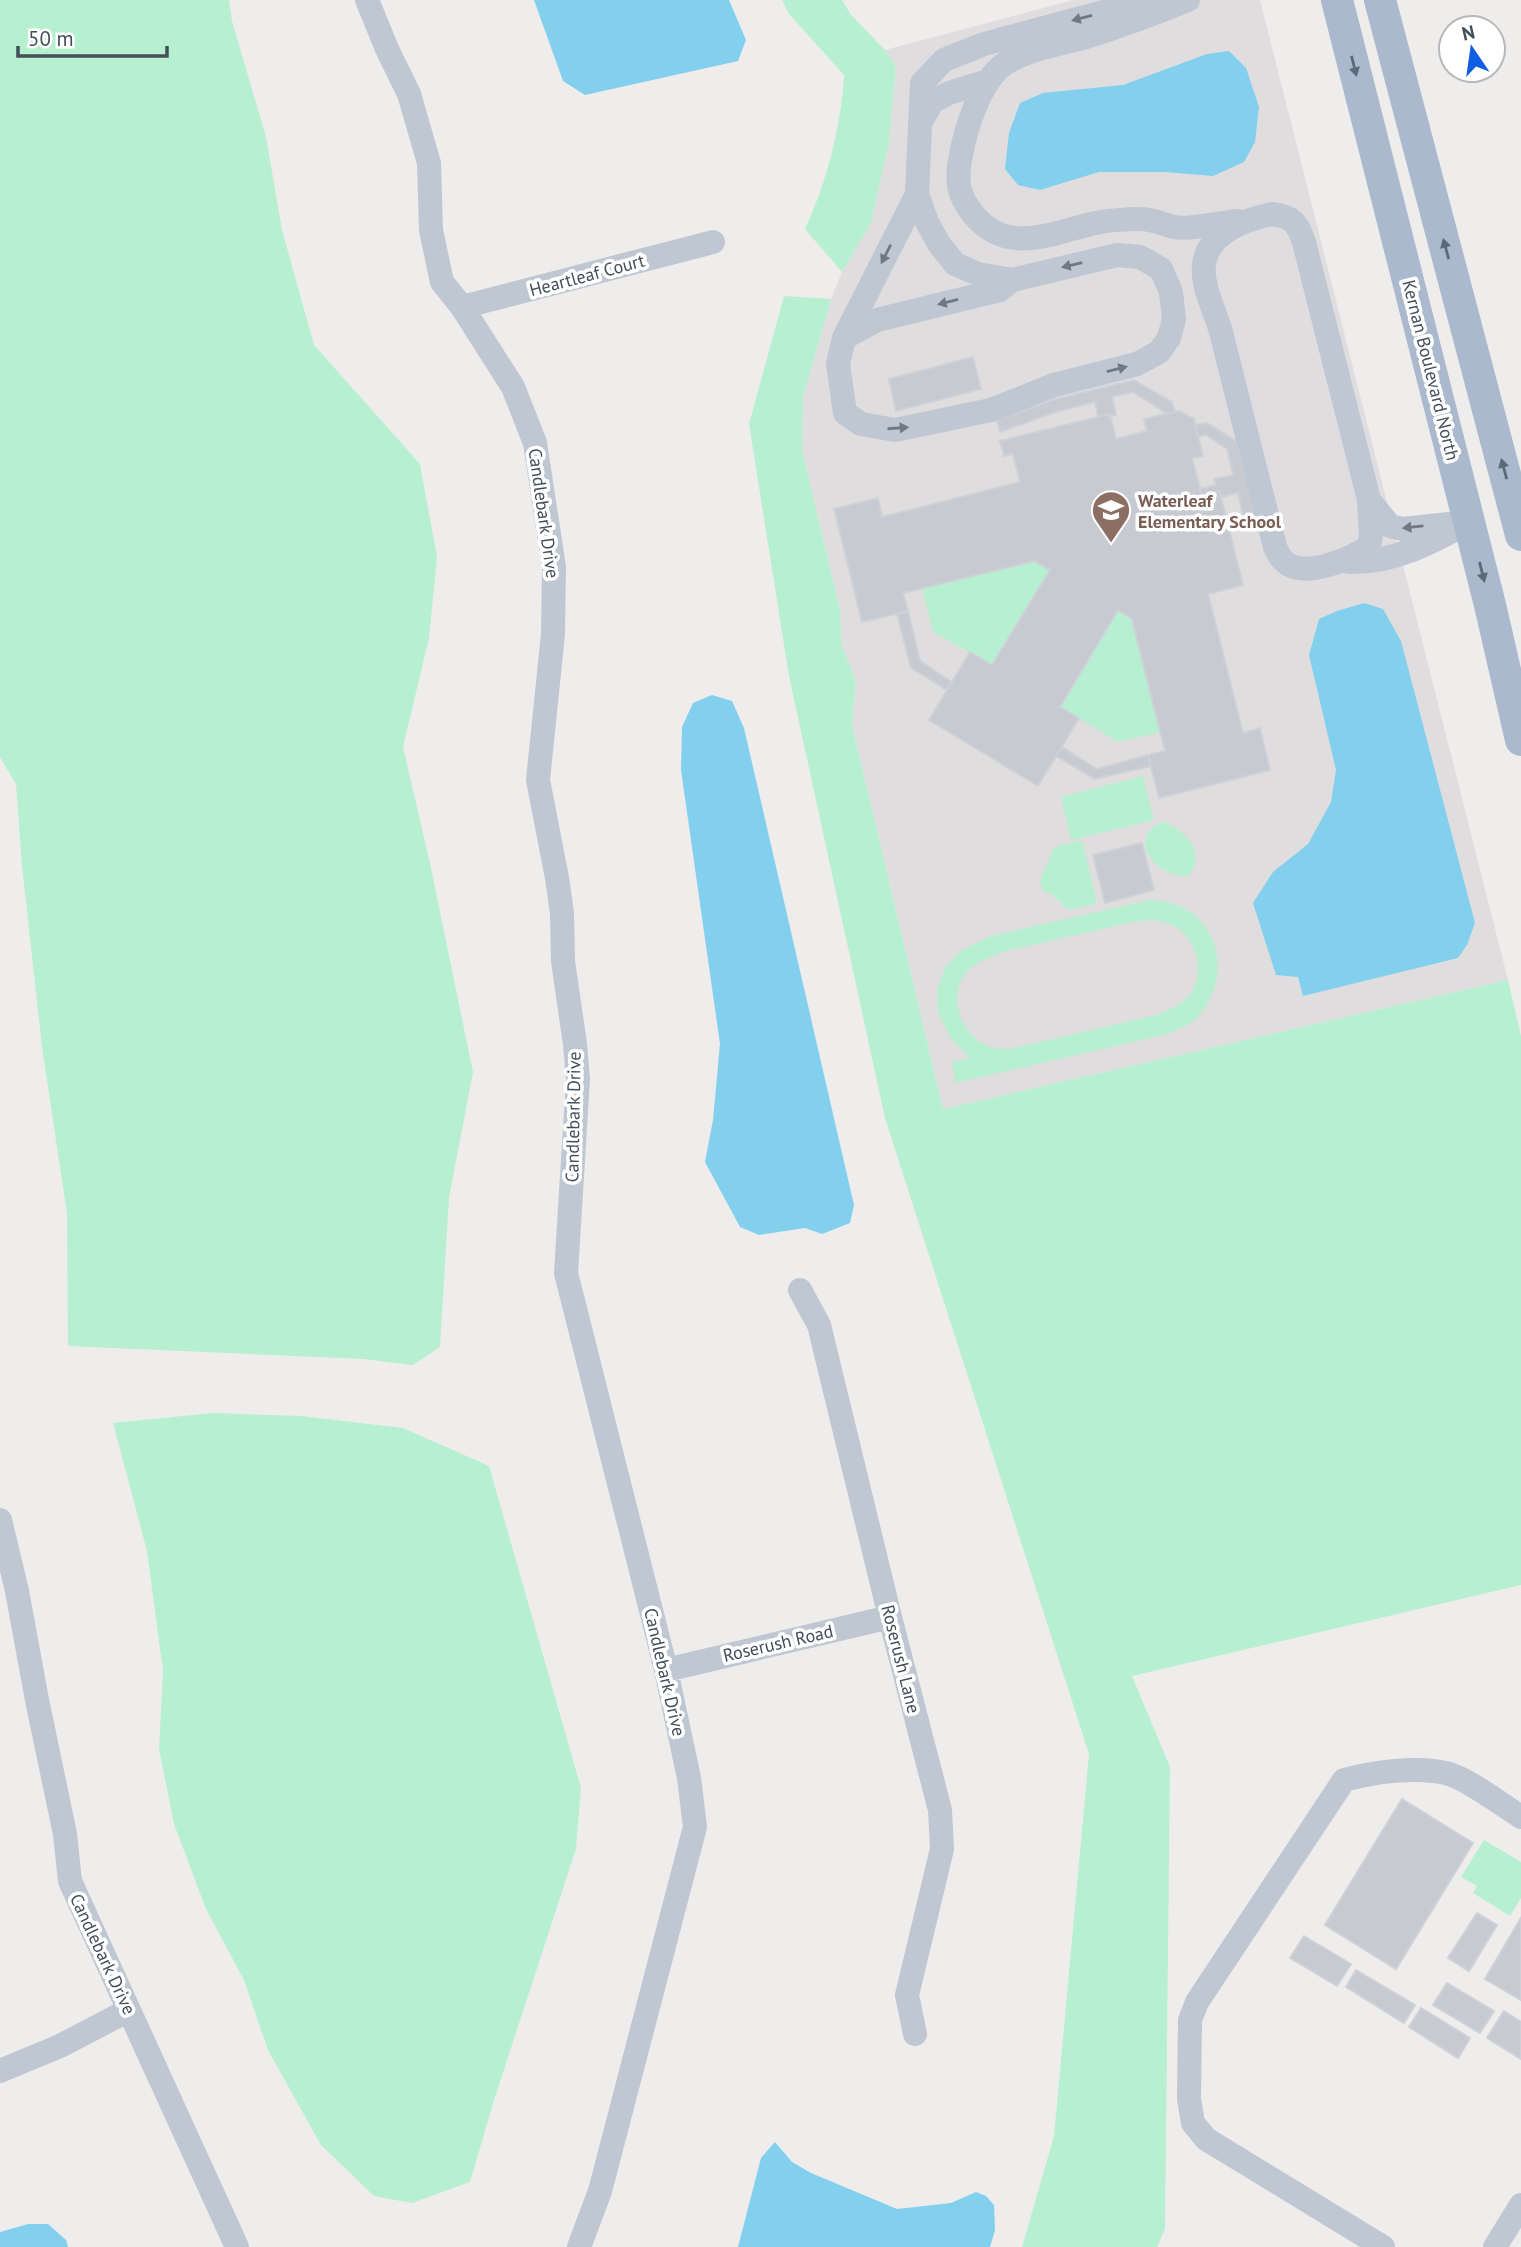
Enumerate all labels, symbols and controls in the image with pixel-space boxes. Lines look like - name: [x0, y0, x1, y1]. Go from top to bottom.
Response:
- one-way arrow: [1071, 13, 1092, 23]
- scale bar: [18, 14, 166, 58]
- north arrow: [1437, 14, 1507, 84]
- text: N: [1459, 19, 1477, 46]
- text: 50 m: [28, 25, 74, 52]
- one-way arrow: [1349, 55, 1360, 77]
- one-way arrow: [1440, 238, 1450, 259]
- one-way arrow: [881, 244, 892, 264]
- street label: Heartleaf Court: [527, 249, 647, 301]
- one-way arrow: [1061, 260, 1083, 271]
- street label: Kernan Boulevard North: [1397, 277, 1465, 463]
- one-way arrow: [937, 297, 959, 308]
- one-way arrow: [1106, 363, 1128, 374]
- one-way arrow: [887, 422, 909, 433]
- street label: Candlebark Drive: [524, 447, 564, 579]
- one-way arrow: [1498, 458, 1508, 479]
- school or university icon: Waterleaf Elementary School: [1090, 489, 1132, 544]
- place label: Waterleaf Elementary School: [1138, 489, 1282, 533]
- one-way arrow: [1402, 522, 1424, 533]
- one-way arrow: [1477, 561, 1488, 583]
- street label: Candlebark Drive: [560, 1051, 586, 1183]
- street label: Roserush Lane: [876, 1602, 926, 1716]
- street label: Candlebark Drive: [639, 1606, 691, 1738]
- street label: Roserush Road: [721, 1619, 835, 1667]
- street label: Candlebark Drive: [65, 1890, 141, 2018]

